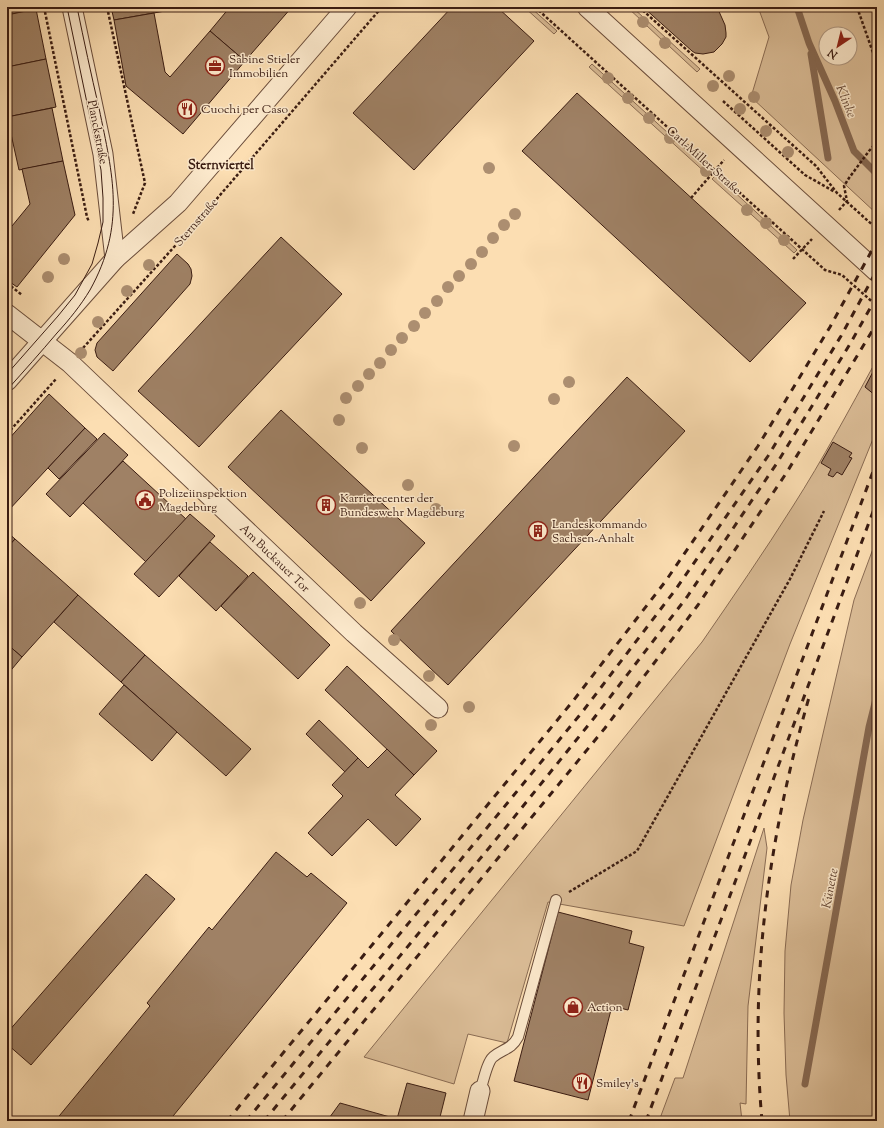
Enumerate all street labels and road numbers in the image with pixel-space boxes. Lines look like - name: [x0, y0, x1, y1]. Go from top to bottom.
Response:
- street label: Planckstraße: [82, 98, 112, 166]
- street label: Carl-Miller-Straße: [662, 122, 745, 199]
- street label: Sternstraße: [171, 194, 223, 251]
- street label: Am Buckauer Tor: [235, 520, 314, 597]

